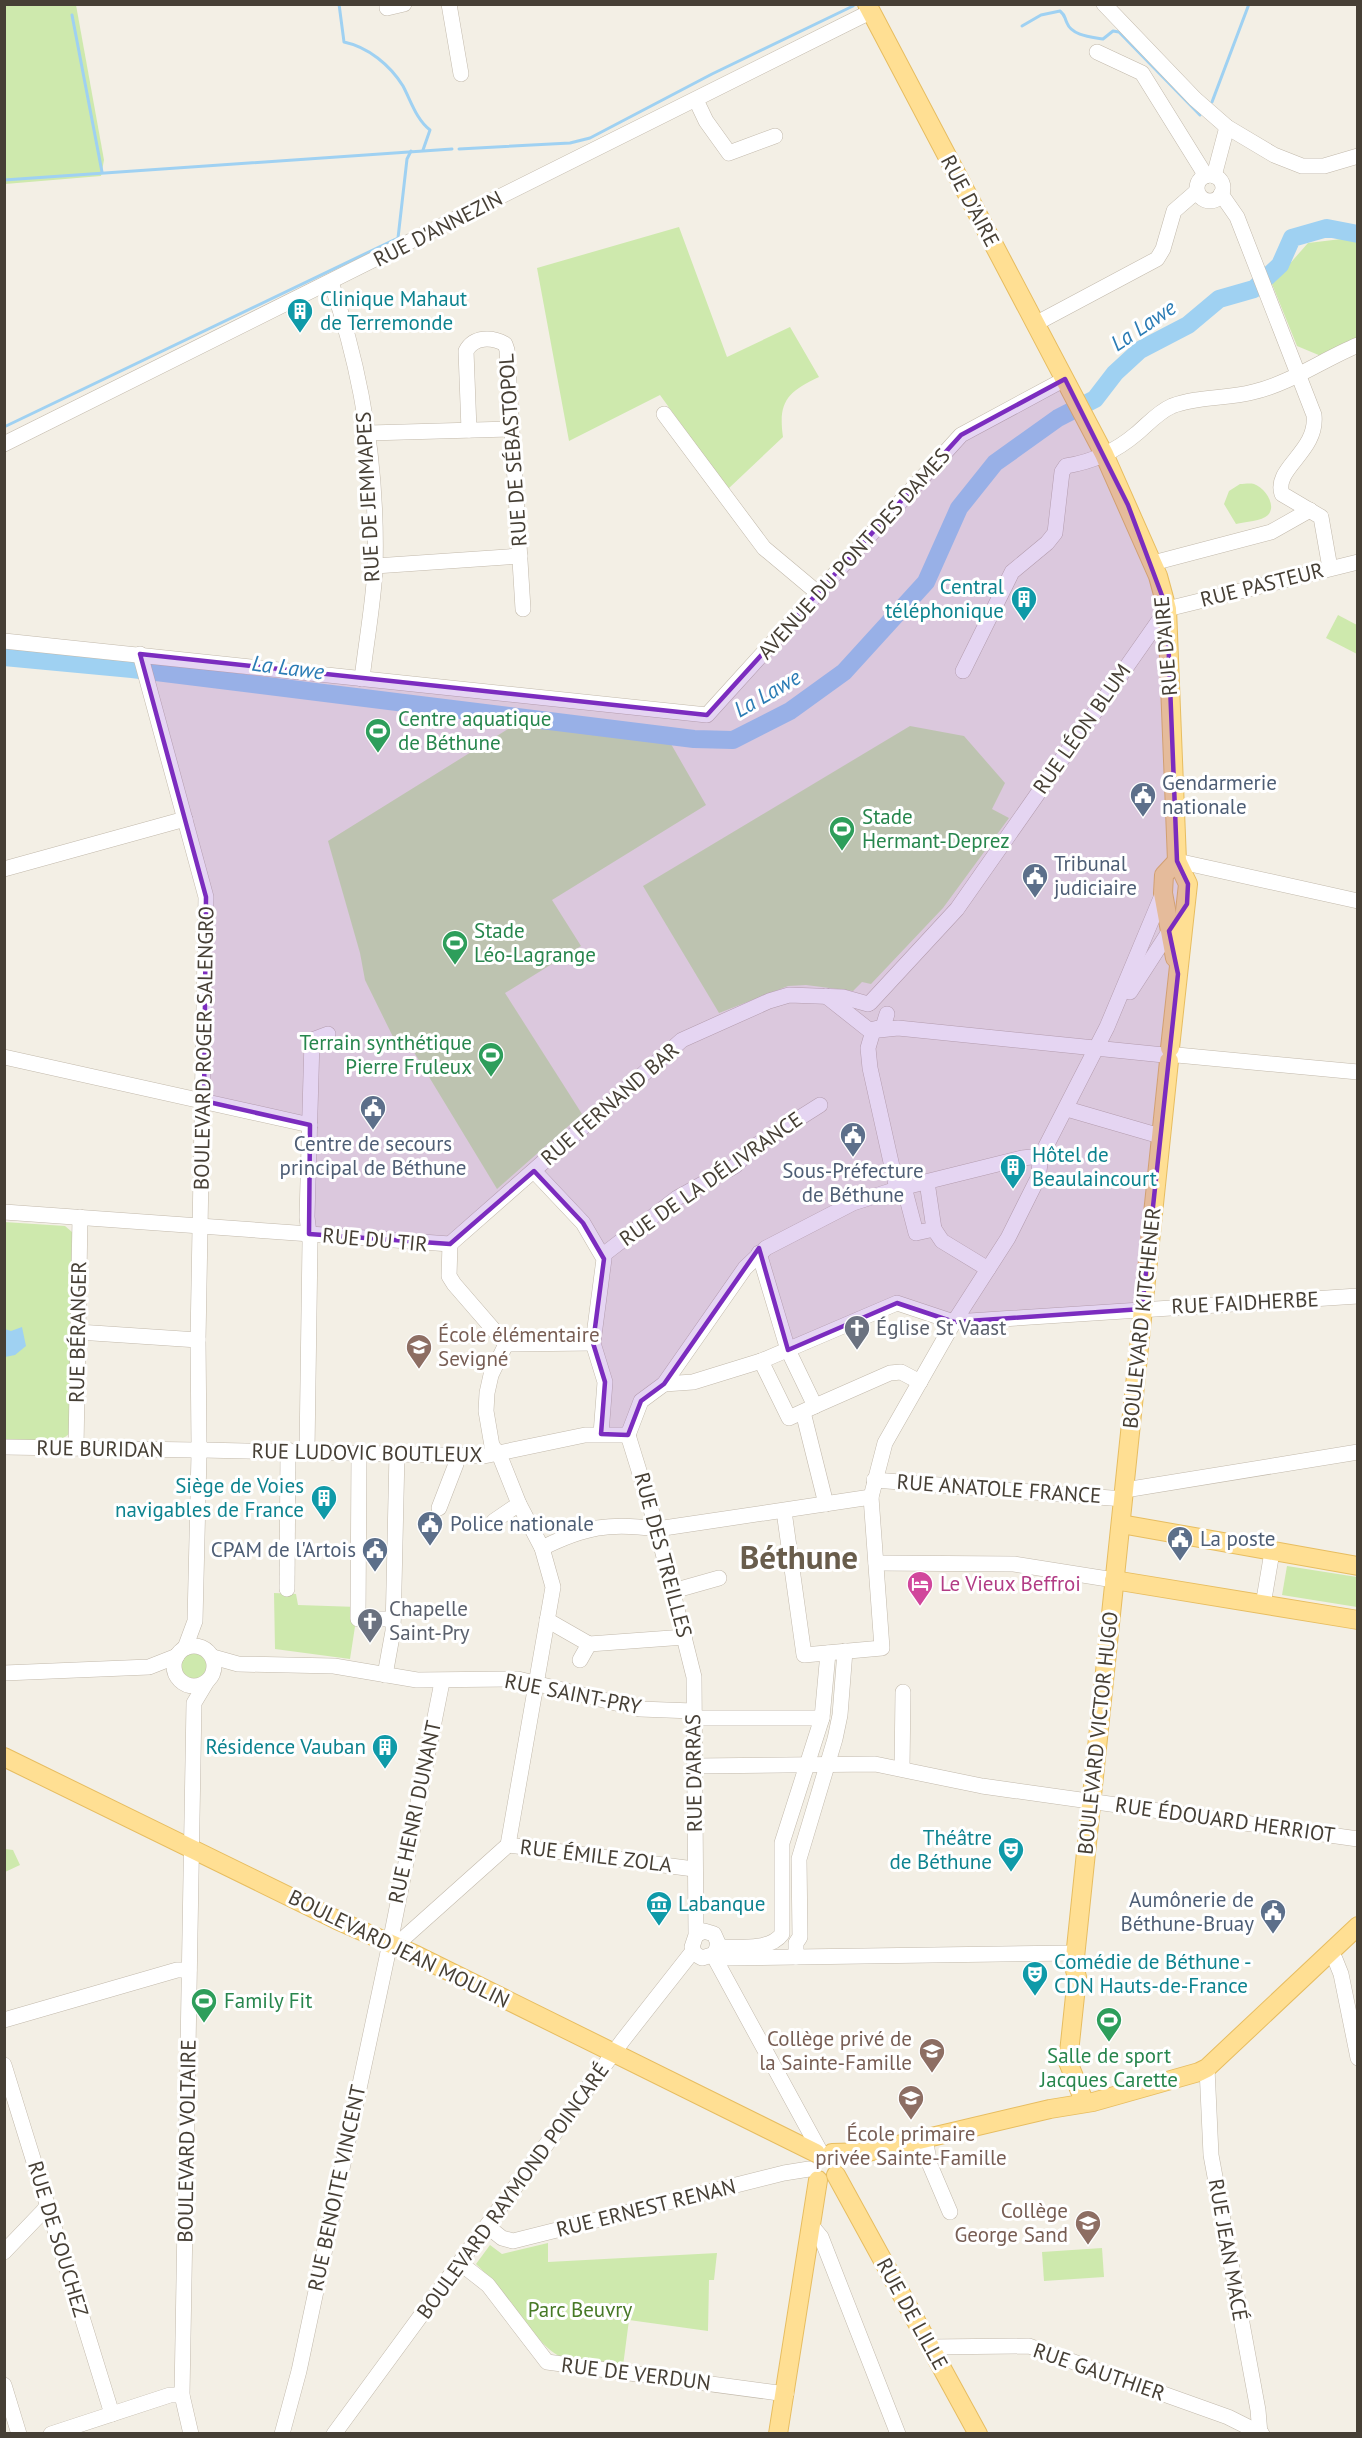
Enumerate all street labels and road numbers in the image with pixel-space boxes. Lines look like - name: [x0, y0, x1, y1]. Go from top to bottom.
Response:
- street label: RUE D'AIRE: [935, 150, 1006, 251]
- street label: RUE D'ANNEZIN: [369, 184, 507, 273]
- street label: RUE DE SÉBASTOPOL: [492, 353, 533, 547]
- street label: RUE DE JEMMAPES: [350, 411, 385, 583]
- street label: AVENUE DU PONT DES DAMES: [752, 443, 956, 665]
- street label: RUE PASTEUR: [1197, 556, 1326, 613]
- street label: RUE D'AIRE: [1148, 595, 1183, 697]
- street label: RUE LÉON BLUM: [1027, 658, 1136, 799]
- street label: BOULEVARD ROGER SALENGRO: [188, 906, 219, 1190]
- street label: RUE FERNAND BAR: [535, 1036, 684, 1171]
- street label: RUE DE LA DÉLIVRANCE: [614, 1105, 807, 1252]
- street label: BOULEVARD KITCHENER: [1116, 1206, 1167, 1430]
- street label: RUE DU TIR: [321, 1221, 429, 1258]
- street label: RUE BÉRANGER: [63, 1261, 92, 1403]
- street label: RUE FAIDHERBE: [1171, 1285, 1319, 1320]
- street label: RUE BURIDAN: [36, 1434, 164, 1463]
- street label: RUE LUDOVIC BOUTLEUX: [251, 1437, 483, 1468]
- street label: RUE ANATOLE FRANCE: [896, 1468, 1102, 1509]
- street label: RUE DES TREILLES: [628, 1469, 698, 1640]
- street label: BOULEVARD VICTOR HUGO: [1071, 1610, 1124, 1856]
- street label: RUE SAINT-PRY: [502, 1667, 644, 1720]
- street label: RUE D'ARRAS: [679, 1714, 708, 1832]
- street label: RUE HENRI DUNANT: [382, 1718, 447, 1906]
- street label: RUE ÉDOUARD HERRIOT: [1113, 1791, 1337, 1848]
- street label: RUE ÉMILE ZOLA: [519, 1833, 674, 1878]
- street label: BOULEVARD JEAN MOULIN: [284, 1883, 514, 2014]
- street label: BOULEVARD VOLTAIRE: [171, 2039, 202, 2243]
- street label: BOULEVARD RAYMOND POINCARÉ: [411, 2057, 615, 2324]
- street label: RUE BENOITE VINCENT: [301, 2082, 372, 2294]
- street label: RUE DE SOUCHEZ: [22, 2158, 95, 2320]
- street label: RUE ERNEST RENAN: [553, 2172, 738, 2243]
- street label: RUE JEAN MACÉ: [1203, 2177, 1254, 2323]
- street label: RUE DE LILLE: [871, 2253, 954, 2374]
- street label: RUE GAUTHIER: [1030, 2336, 1169, 2407]
- street label: RUE DE VERDUN: [560, 2351, 712, 2396]

